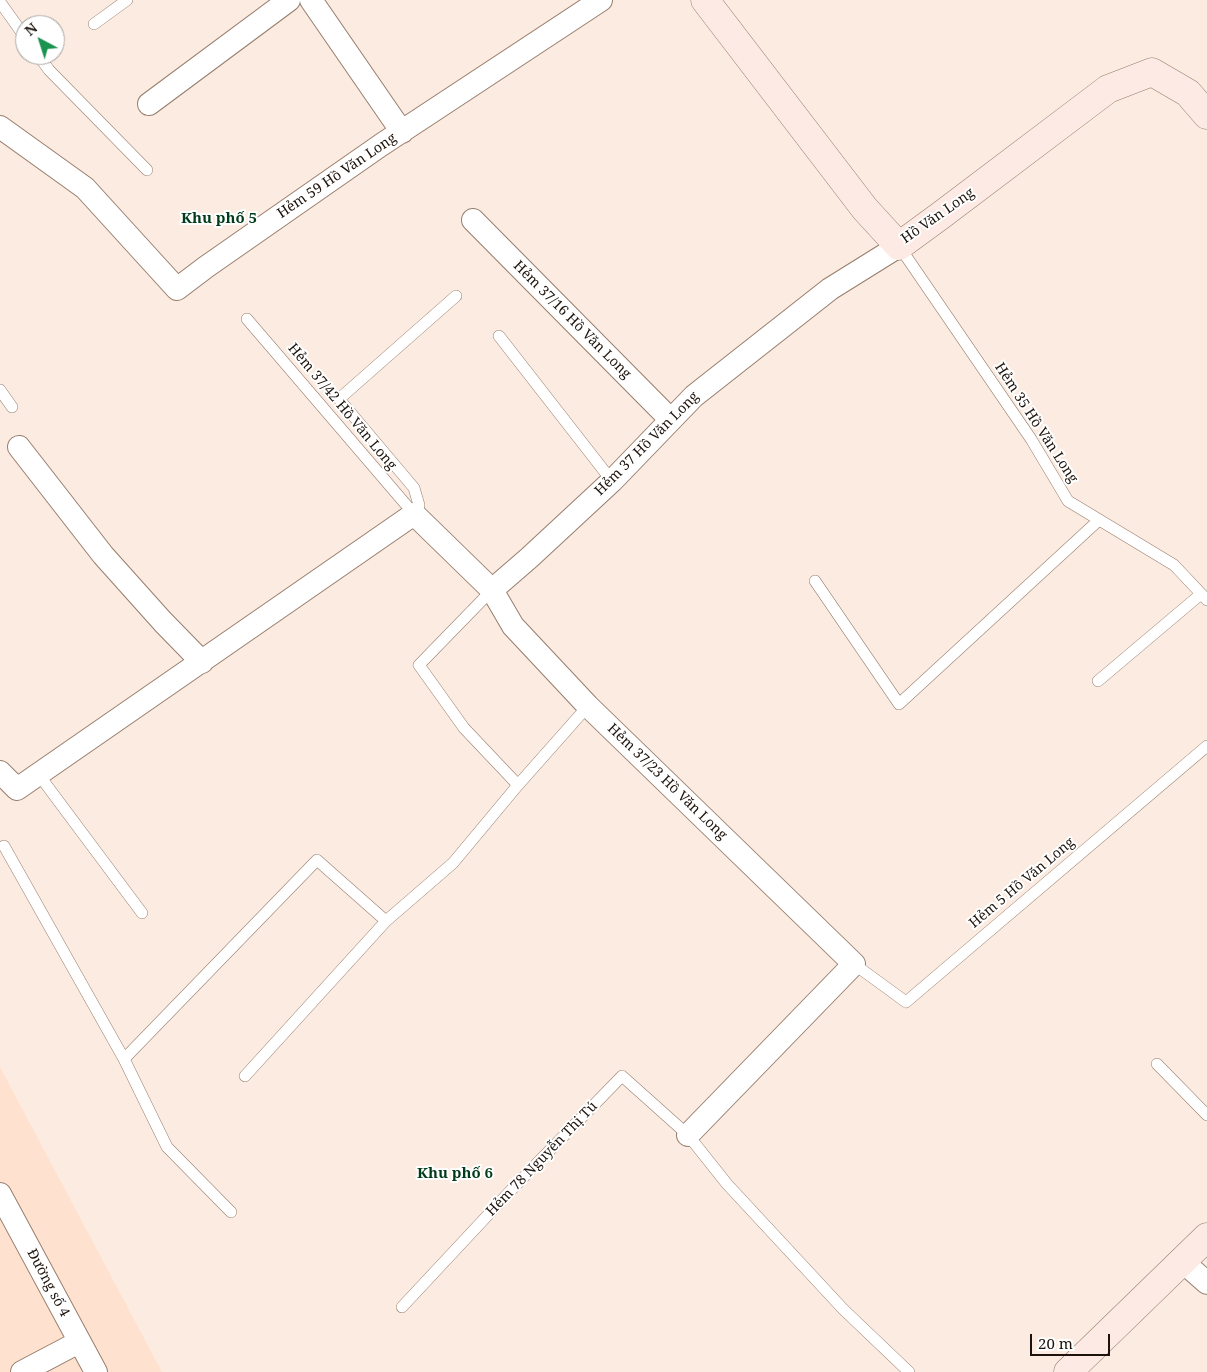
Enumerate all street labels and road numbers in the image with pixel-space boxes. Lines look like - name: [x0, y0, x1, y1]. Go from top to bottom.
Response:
- street label: Hẻm 59 Hồ Văn Long: [274, 130, 400, 222]
- street label: Hồ Văn Long: [898, 185, 978, 247]
- street label: Hẻm 37/16 Hồ Văn Long: [510, 258, 634, 382]
- street label: Hẻm 37/42 Hồ Văn Long: [284, 340, 400, 474]
- street label: Hẻm 35 Hồ Văn Long: [991, 360, 1081, 486]
- street label: Hẻm 37 Hồ Văn Long: [592, 389, 702, 499]
- street label: Hẻm 37/23 Hồ Văn Long: [604, 720, 730, 844]
- street label: Hẻm 5 Hồ Văn Long: [966, 834, 1078, 932]
- street label: Hẻm 78 Nguyễn Thị Tú: [483, 1098, 601, 1220]
- street label: Đường số 4: [23, 1246, 73, 1320]

